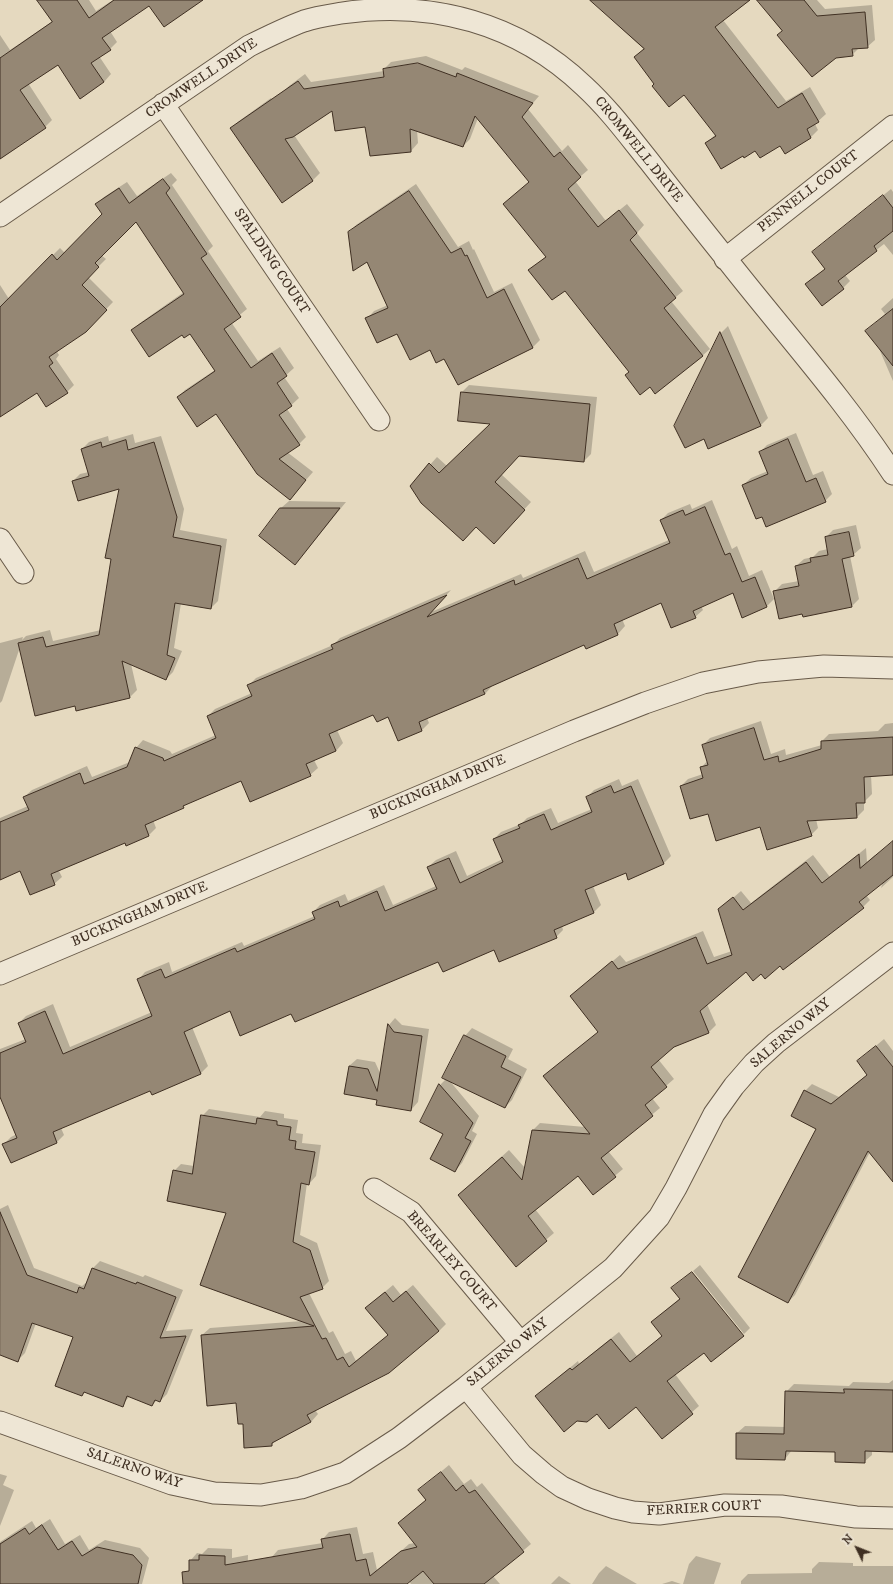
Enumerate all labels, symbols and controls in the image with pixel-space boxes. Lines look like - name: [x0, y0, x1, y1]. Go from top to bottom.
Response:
- street label: CROMWELL DRIVE: [143, 35, 261, 123]
- street label: CROMWELL DRIVE: [590, 94, 686, 206]
- street label: PENNELL COURT: [755, 147, 863, 237]
- street label: SPALDING COURT: [229, 206, 313, 318]
- street label: BUCKINGHAM DRIVE: [367, 752, 509, 824]
- street label: BUCKINGHAM DRIVE: [69, 879, 211, 951]
- street label: SALERNO WAY: [747, 996, 835, 1072]
- street label: BREARLEY COURT: [403, 1208, 499, 1316]
- street label: SALERNO WAY: [464, 1315, 552, 1391]
- street label: SALERNO WAY: [84, 1445, 184, 1493]
- street label: FERRIER COURT: [646, 1498, 762, 1520]
- north arrow: [837, 1528, 877, 1568]
- text: N: [840, 1532, 856, 1548]

